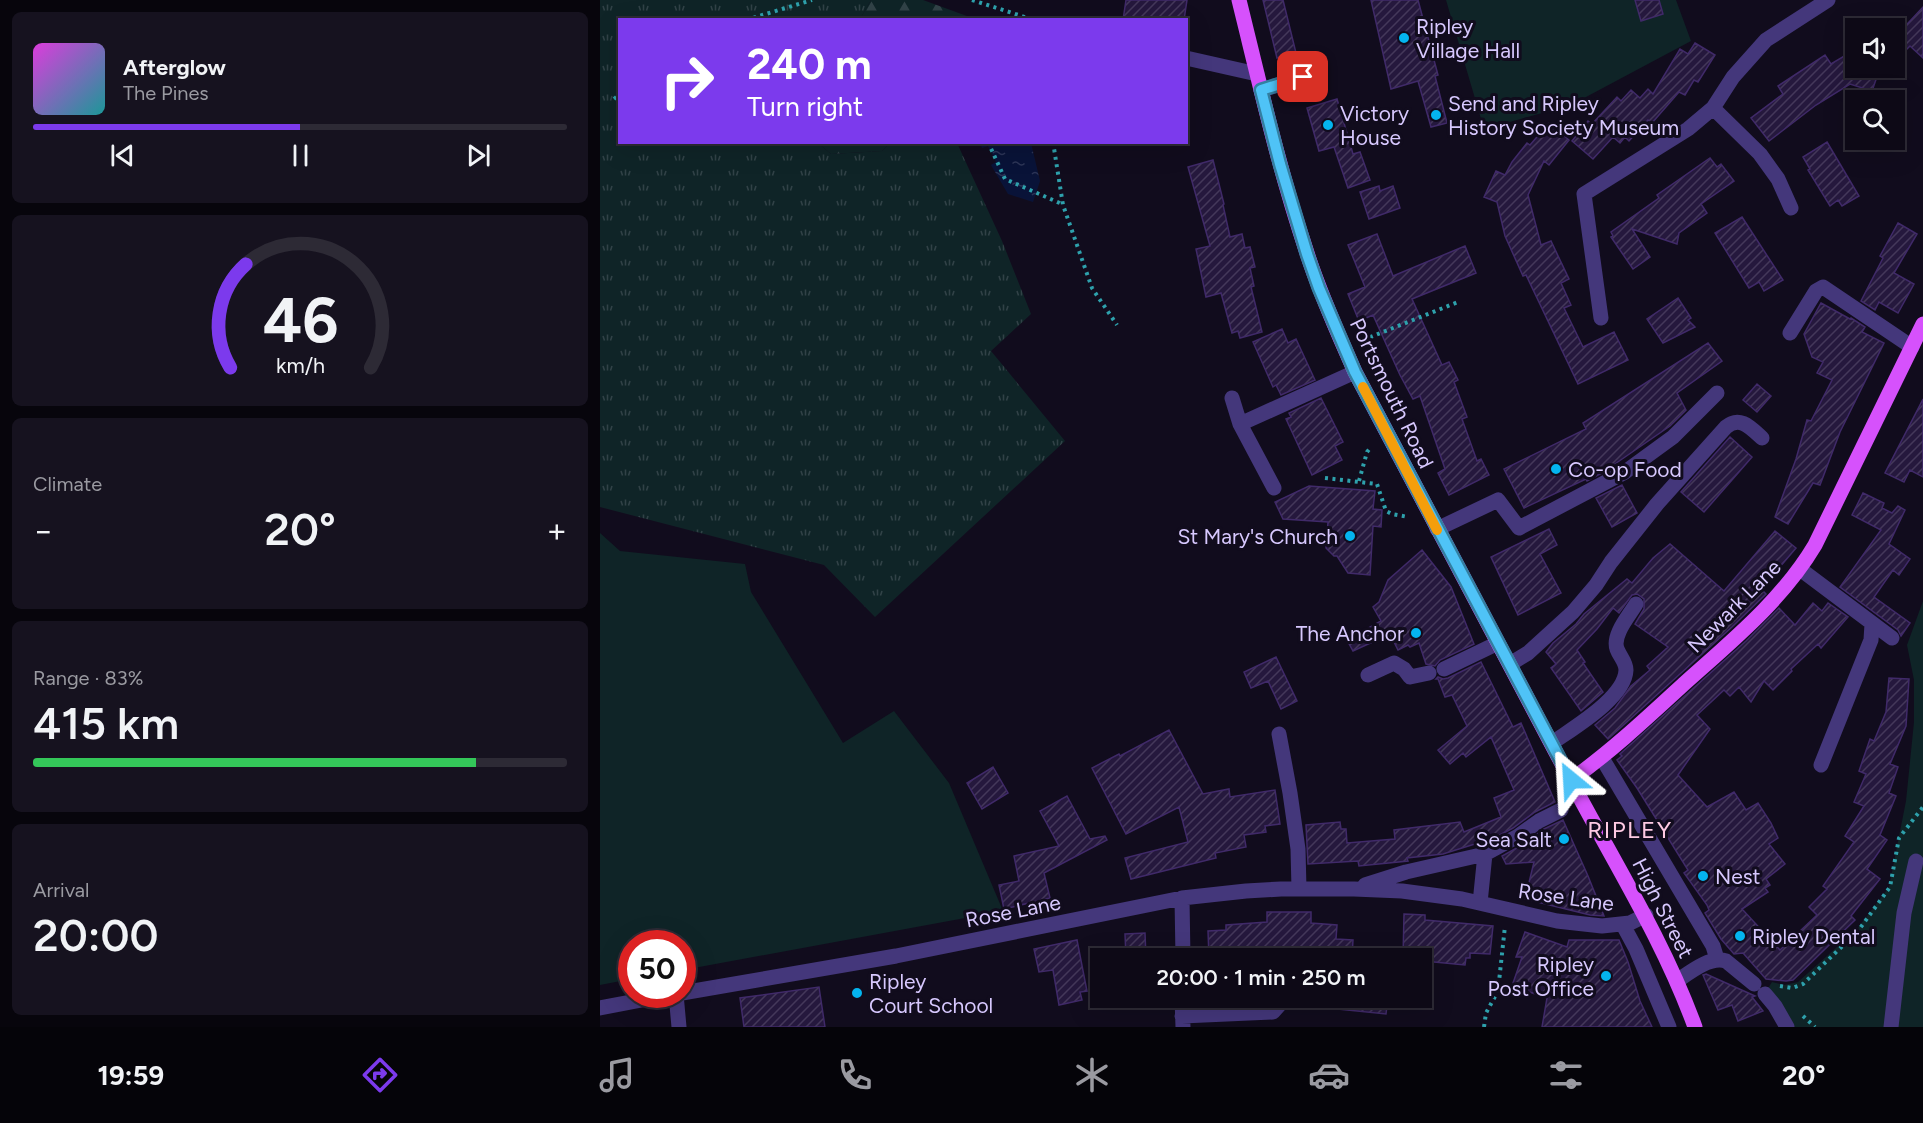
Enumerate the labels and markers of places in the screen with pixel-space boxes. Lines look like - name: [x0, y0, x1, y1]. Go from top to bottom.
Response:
- place label: Ripley Village Hall: [1416, 14, 1520, 63]
- marker: Ripley Village Hall: [1397, 31, 1411, 45]
- pin: [1277, 51, 1328, 102]
- place label: Send and Ripley History Society Museum: [1448, 91, 1679, 140]
- place label: Victory House: [1340, 101, 1409, 150]
- marker: Send and Ripley History Society Museum: [1429, 108, 1443, 122]
- marker: Victory House: [1321, 118, 1335, 132]
- place label: Co-op Food: [1568, 457, 1682, 482]
- marker: Co-op Food: [1549, 462, 1563, 476]
- place label: St Mary's Church: [1177, 524, 1338, 549]
- marker: St Mary's Church: [1343, 529, 1357, 543]
- place label: The Anchor: [1296, 621, 1404, 646]
- marker: The Anchor: [1409, 626, 1423, 640]
- place label: Sea Salt: [1476, 827, 1552, 852]
- marker: Sea Salt: [1557, 832, 1571, 846]
- place label: Nest: [1715, 864, 1761, 889]
- marker: Nest: [1696, 869, 1710, 883]
- place label: Ripley Dental: [1752, 924, 1875, 949]
- marker: Ripley Dental: [1733, 929, 1747, 943]
- place label: Ripley Post Office: [1487, 952, 1594, 1001]
- place label: Ripley Court School: [869, 969, 993, 1018]
- marker: Ripley Post Office: [1599, 969, 1613, 983]
- marker: Ripley Court School: [850, 986, 864, 1000]

